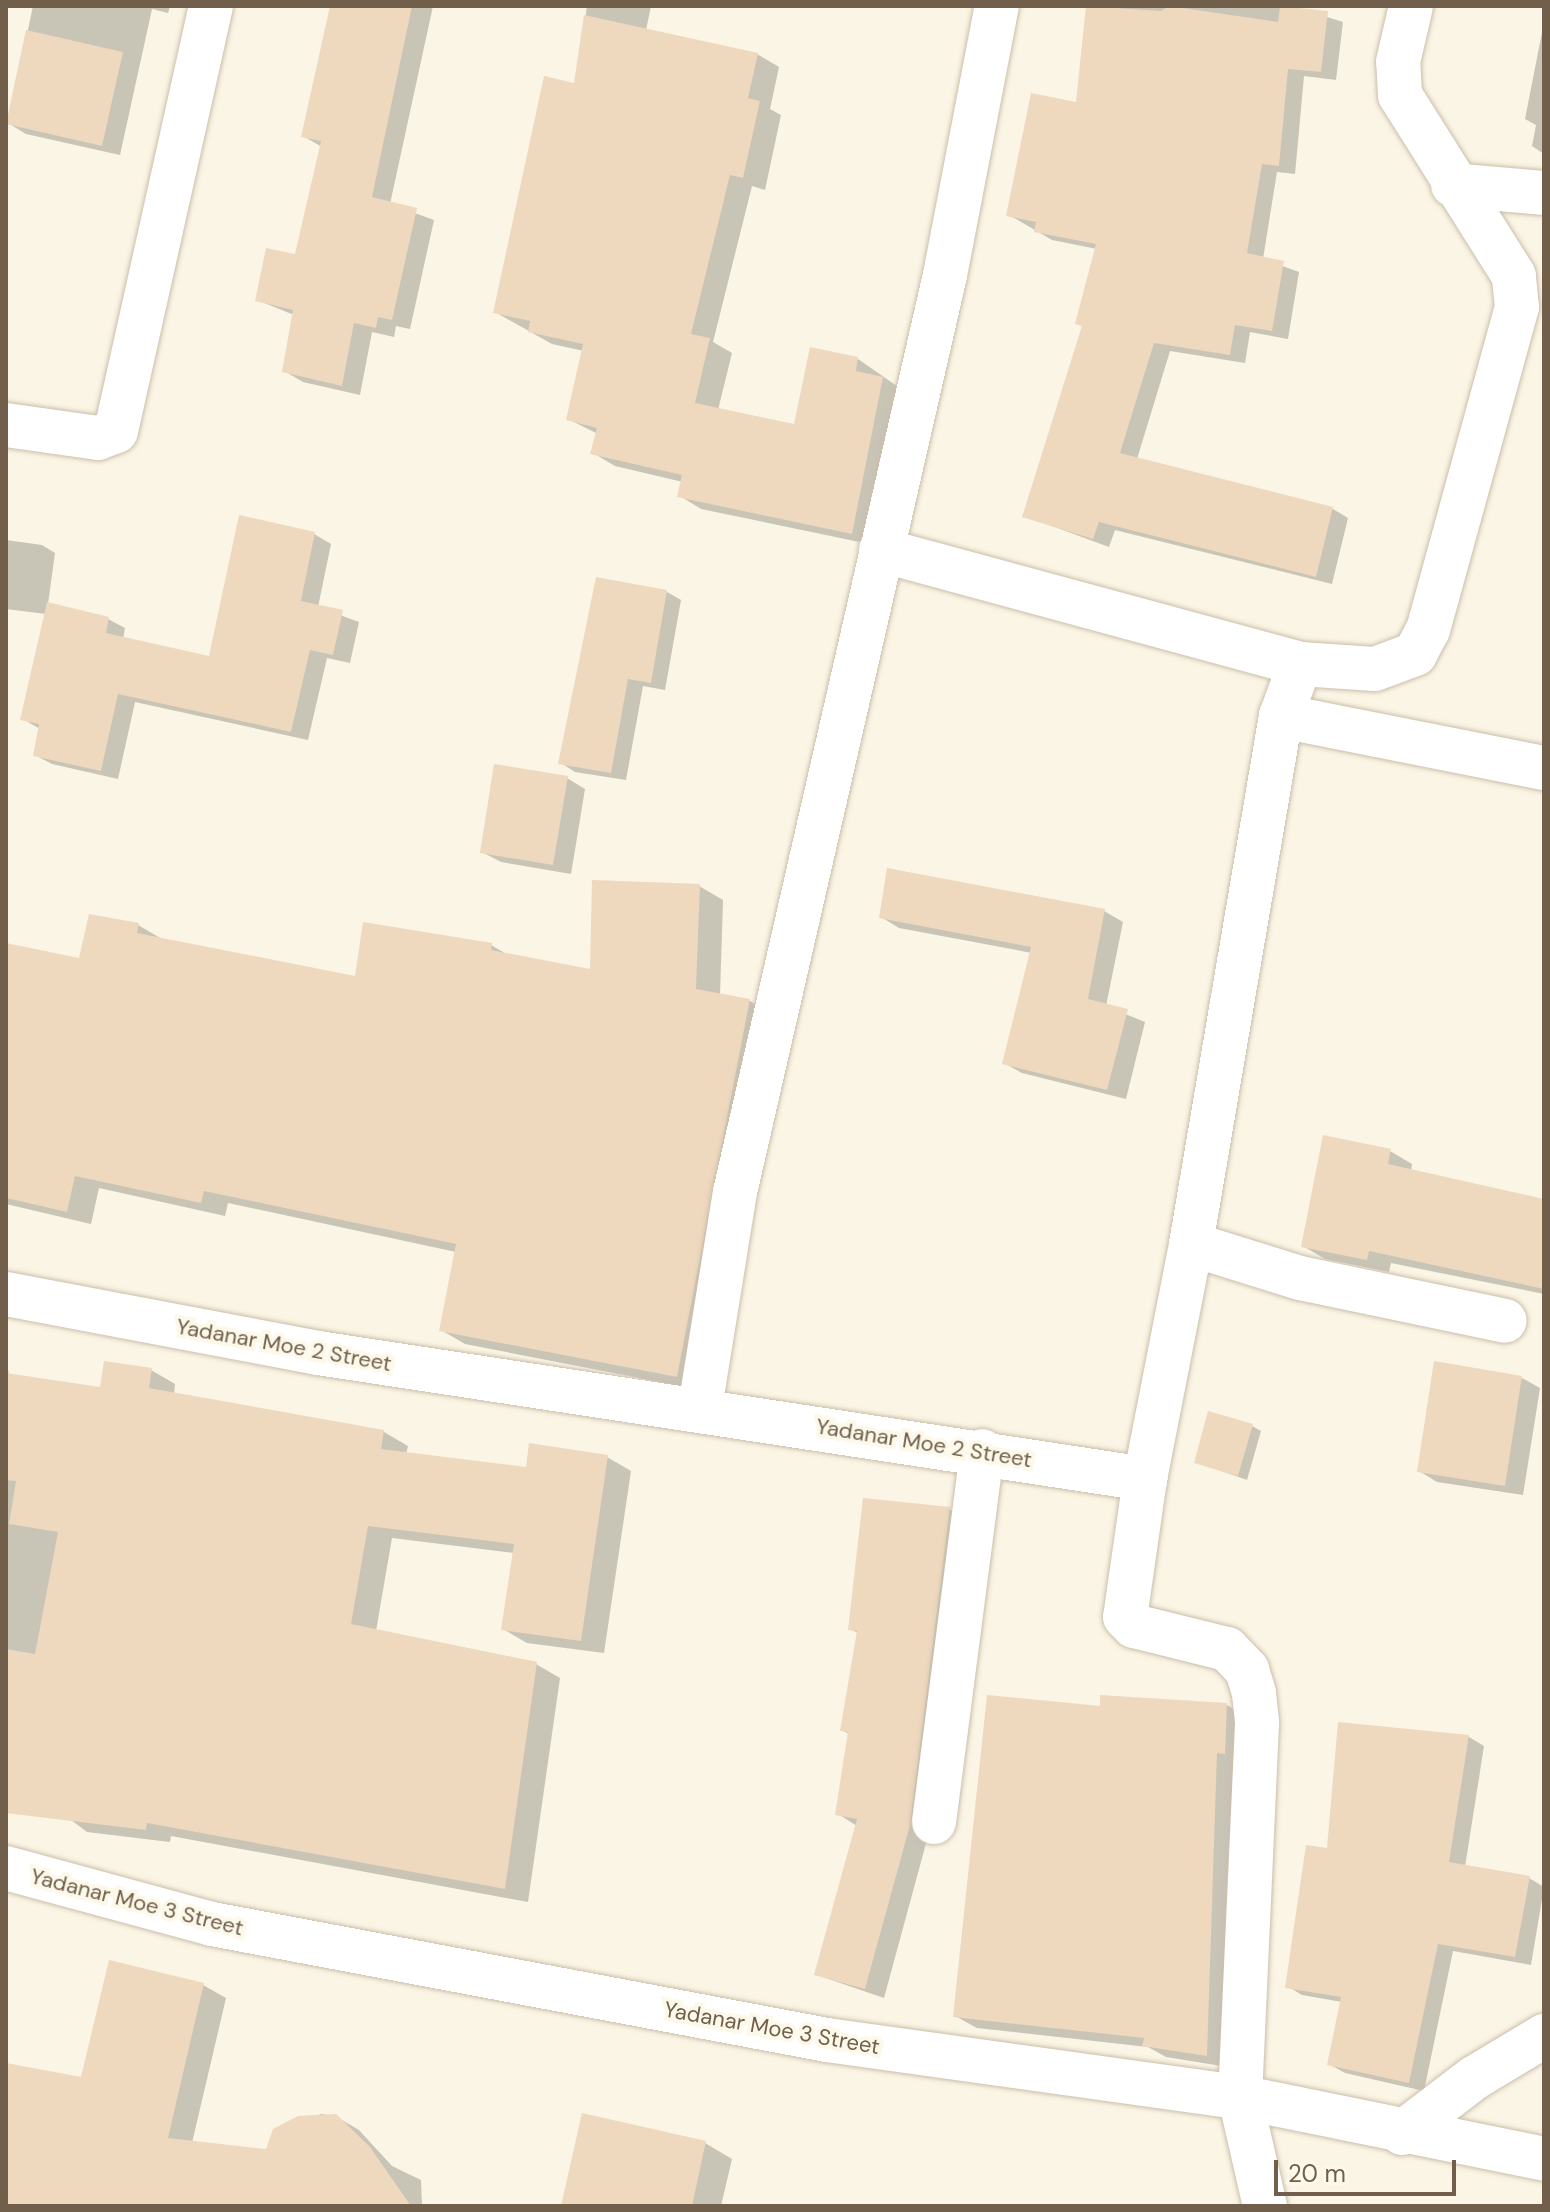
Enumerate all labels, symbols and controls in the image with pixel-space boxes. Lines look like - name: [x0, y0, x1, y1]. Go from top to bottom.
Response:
- street label: Yadanar Moe 2 Street: [174, 1313, 394, 1377]
- street label: Yadanar Moe 2 Street: [814, 1413, 1034, 1473]
- street label: Yadanar Moe 3 Street: [28, 1863, 246, 1941]
- street label: Yadanar Moe 3 Street: [662, 1996, 882, 2060]
- scale bar: [1278, 2144, 1460, 2194]
- text: 20 m: [1288, 2158, 1346, 2189]

